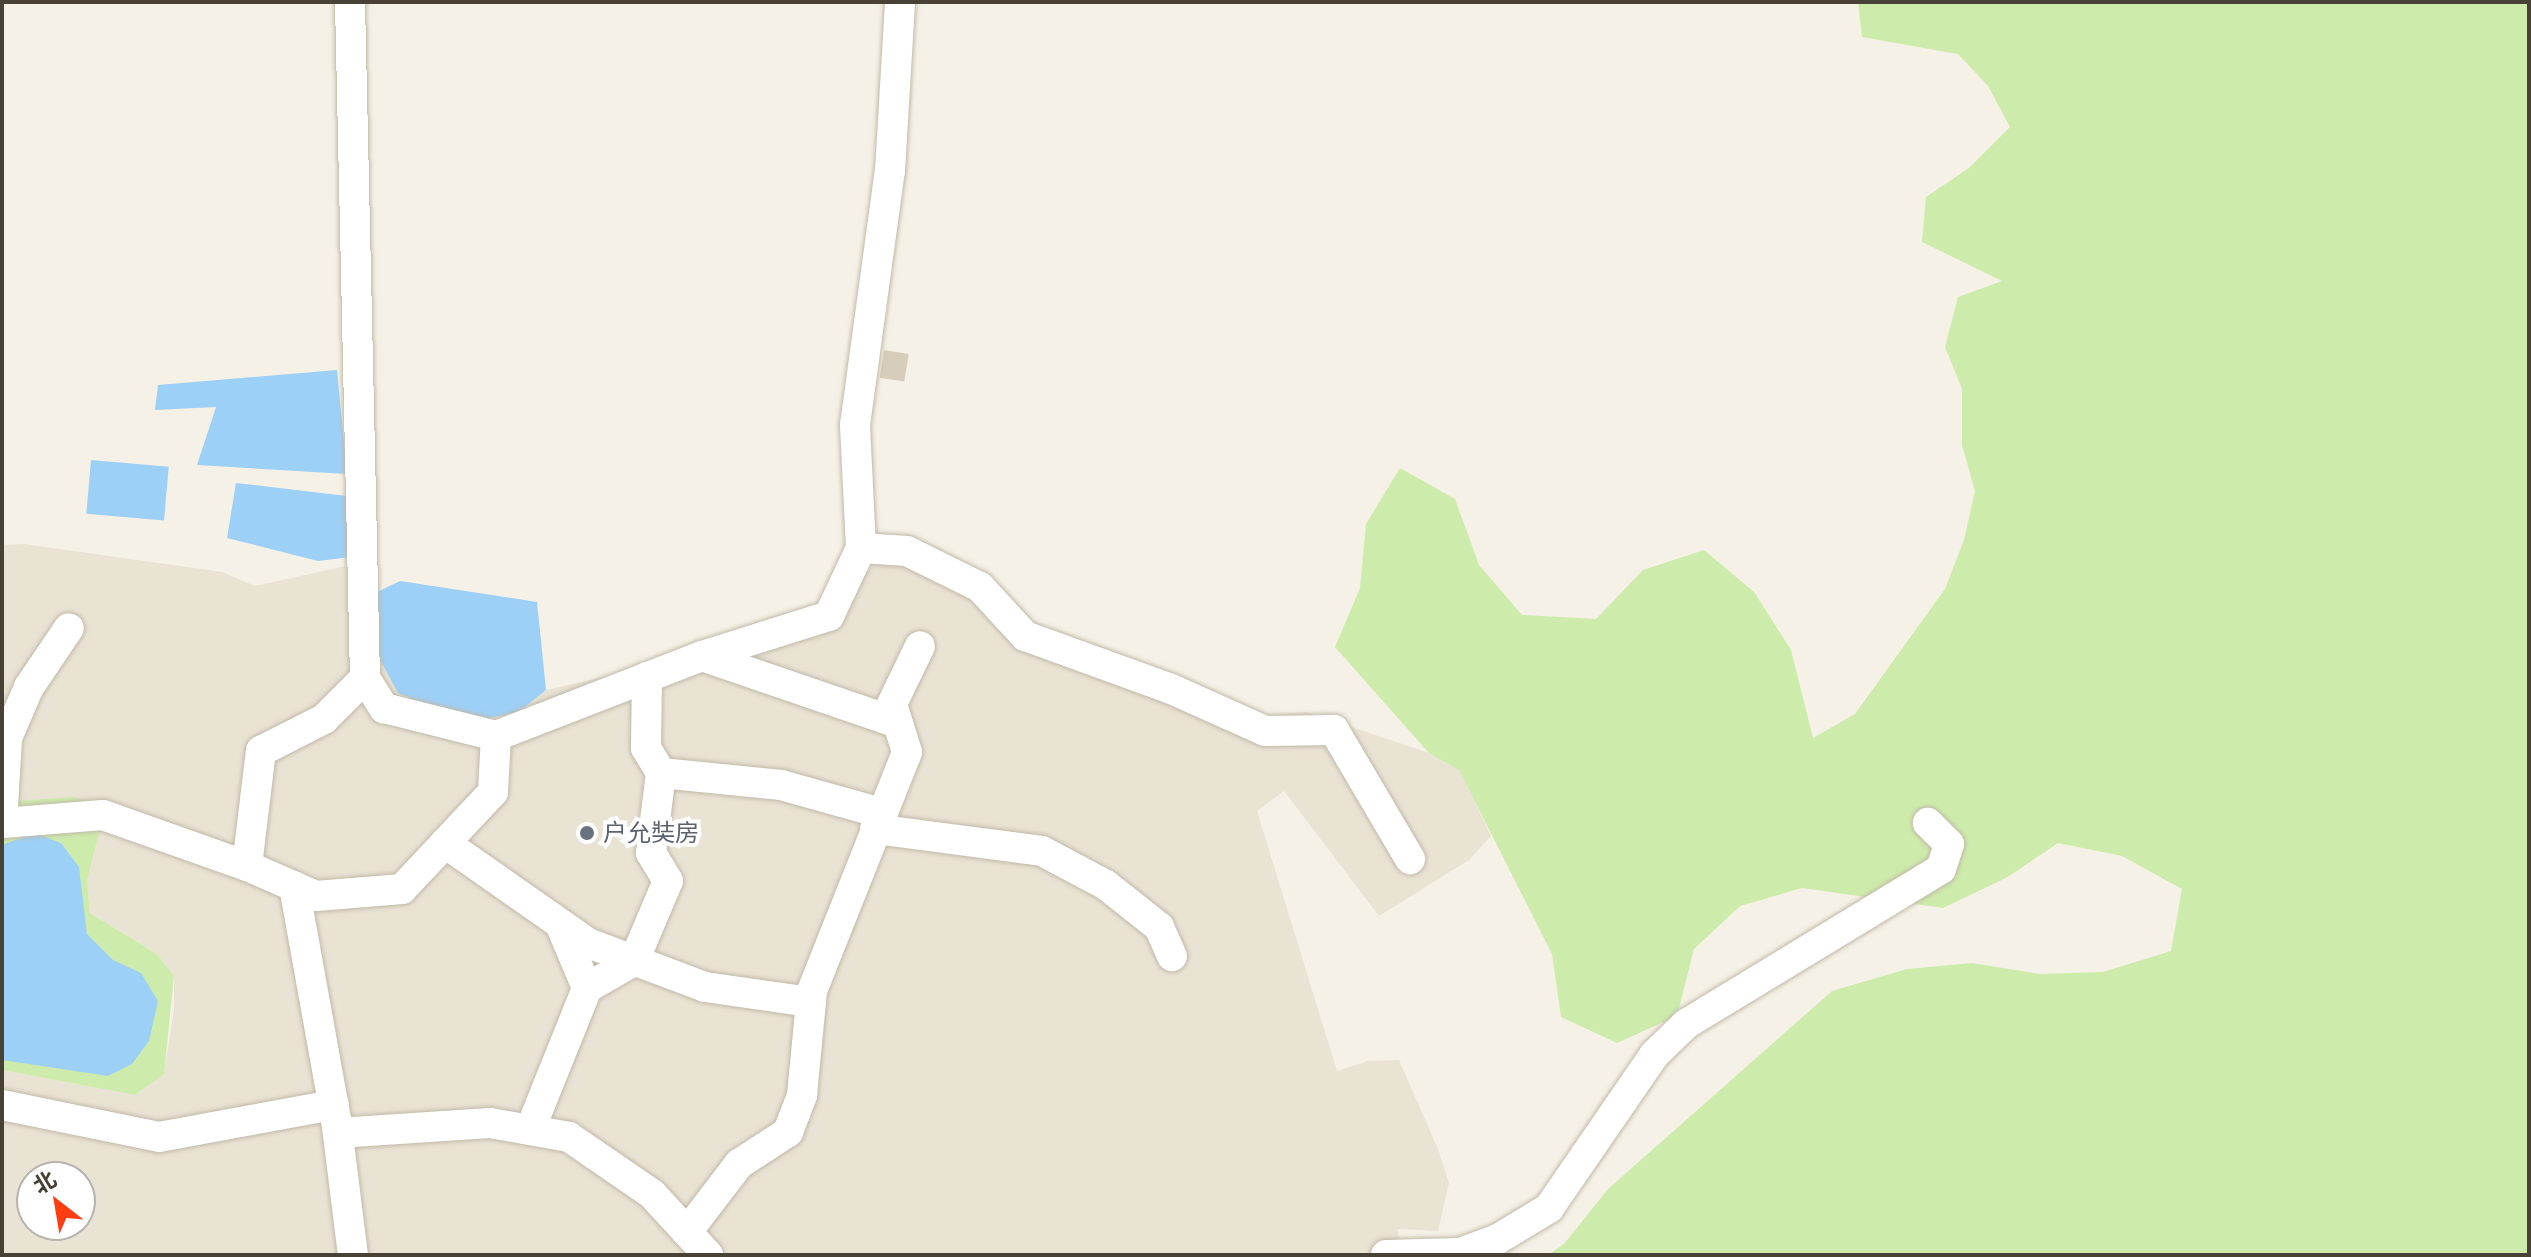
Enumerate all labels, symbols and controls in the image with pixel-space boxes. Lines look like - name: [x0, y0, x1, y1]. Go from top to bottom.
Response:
- place label: 户允奘房: [603, 819, 699, 847]
- marker: 户允奘房: [578, 824, 596, 842]
- north arrow: [16, 1161, 96, 1241]
- text: 北: [28, 1164, 62, 1201]

